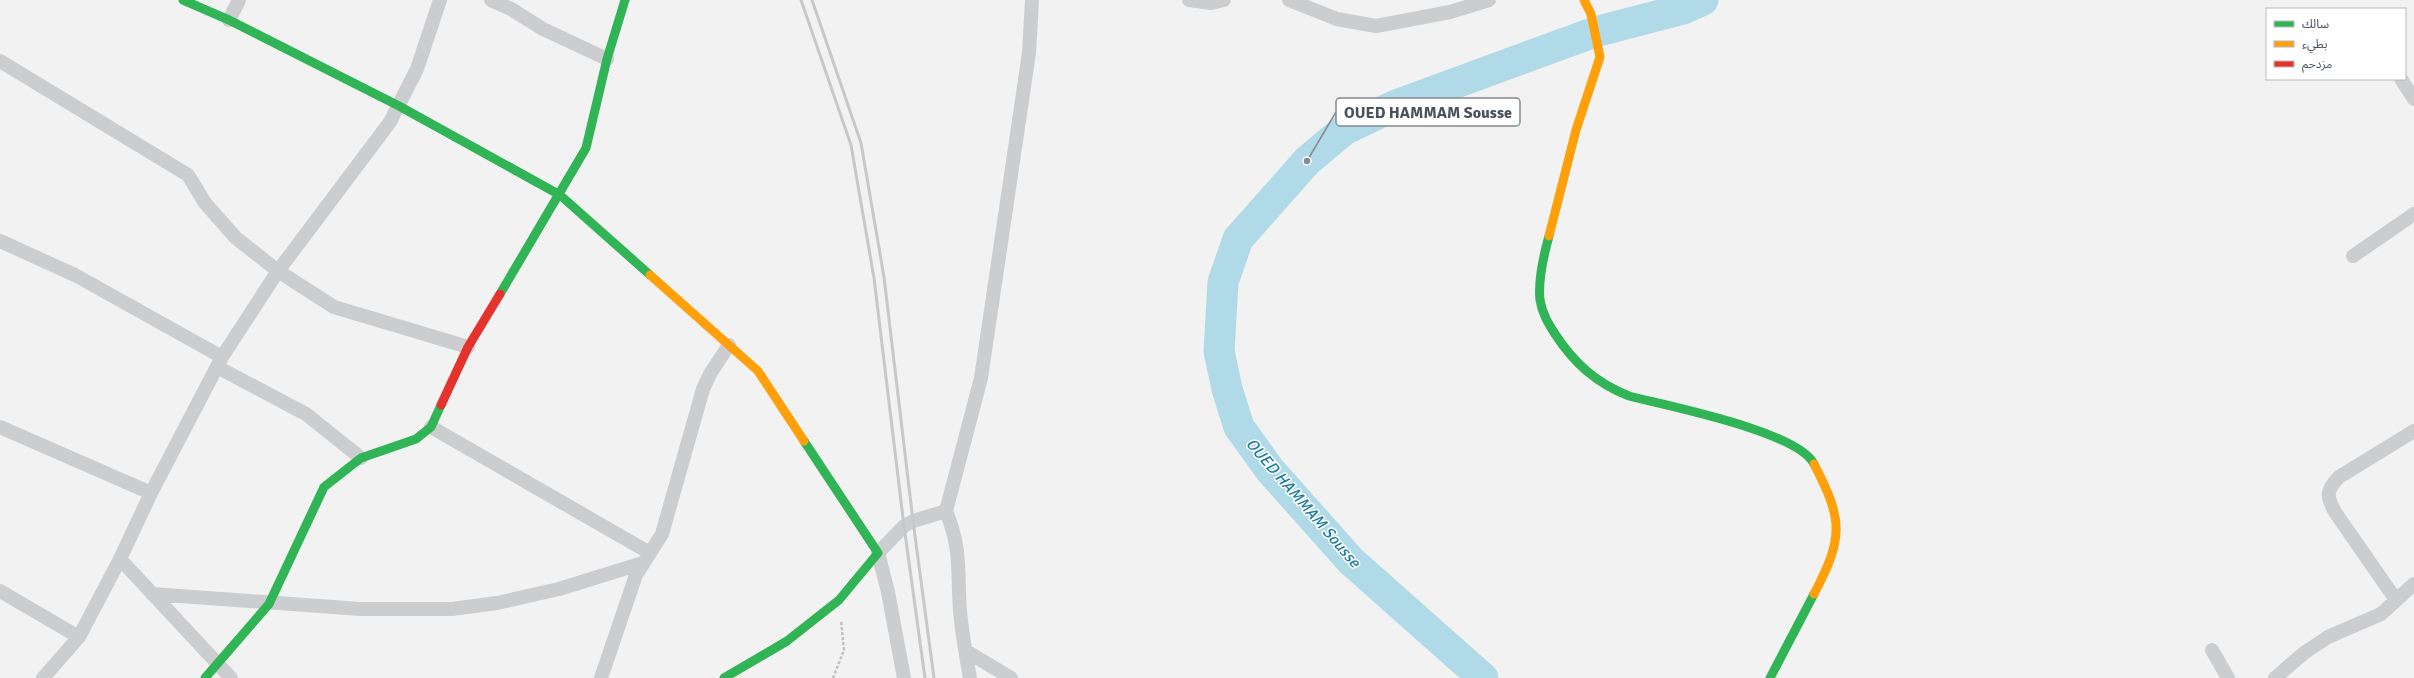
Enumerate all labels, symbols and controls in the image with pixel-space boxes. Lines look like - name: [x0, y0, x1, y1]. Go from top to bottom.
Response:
- legend: [2266, 8, 2406, 80]
- text: سالك: [2302, 17, 2329, 32]
- text: بطيء: [2302, 37, 2328, 54]
- text: مزدحم: [2302, 57, 2332, 73]
- callout: OUED HAMMAM Sousse: [1336, 98, 1520, 126]
- text: OUED HAMMAM Sousse: [1344, 103, 1512, 123]
- water label: OUED HAMMAM Sousse: [1241, 434, 1365, 572]

